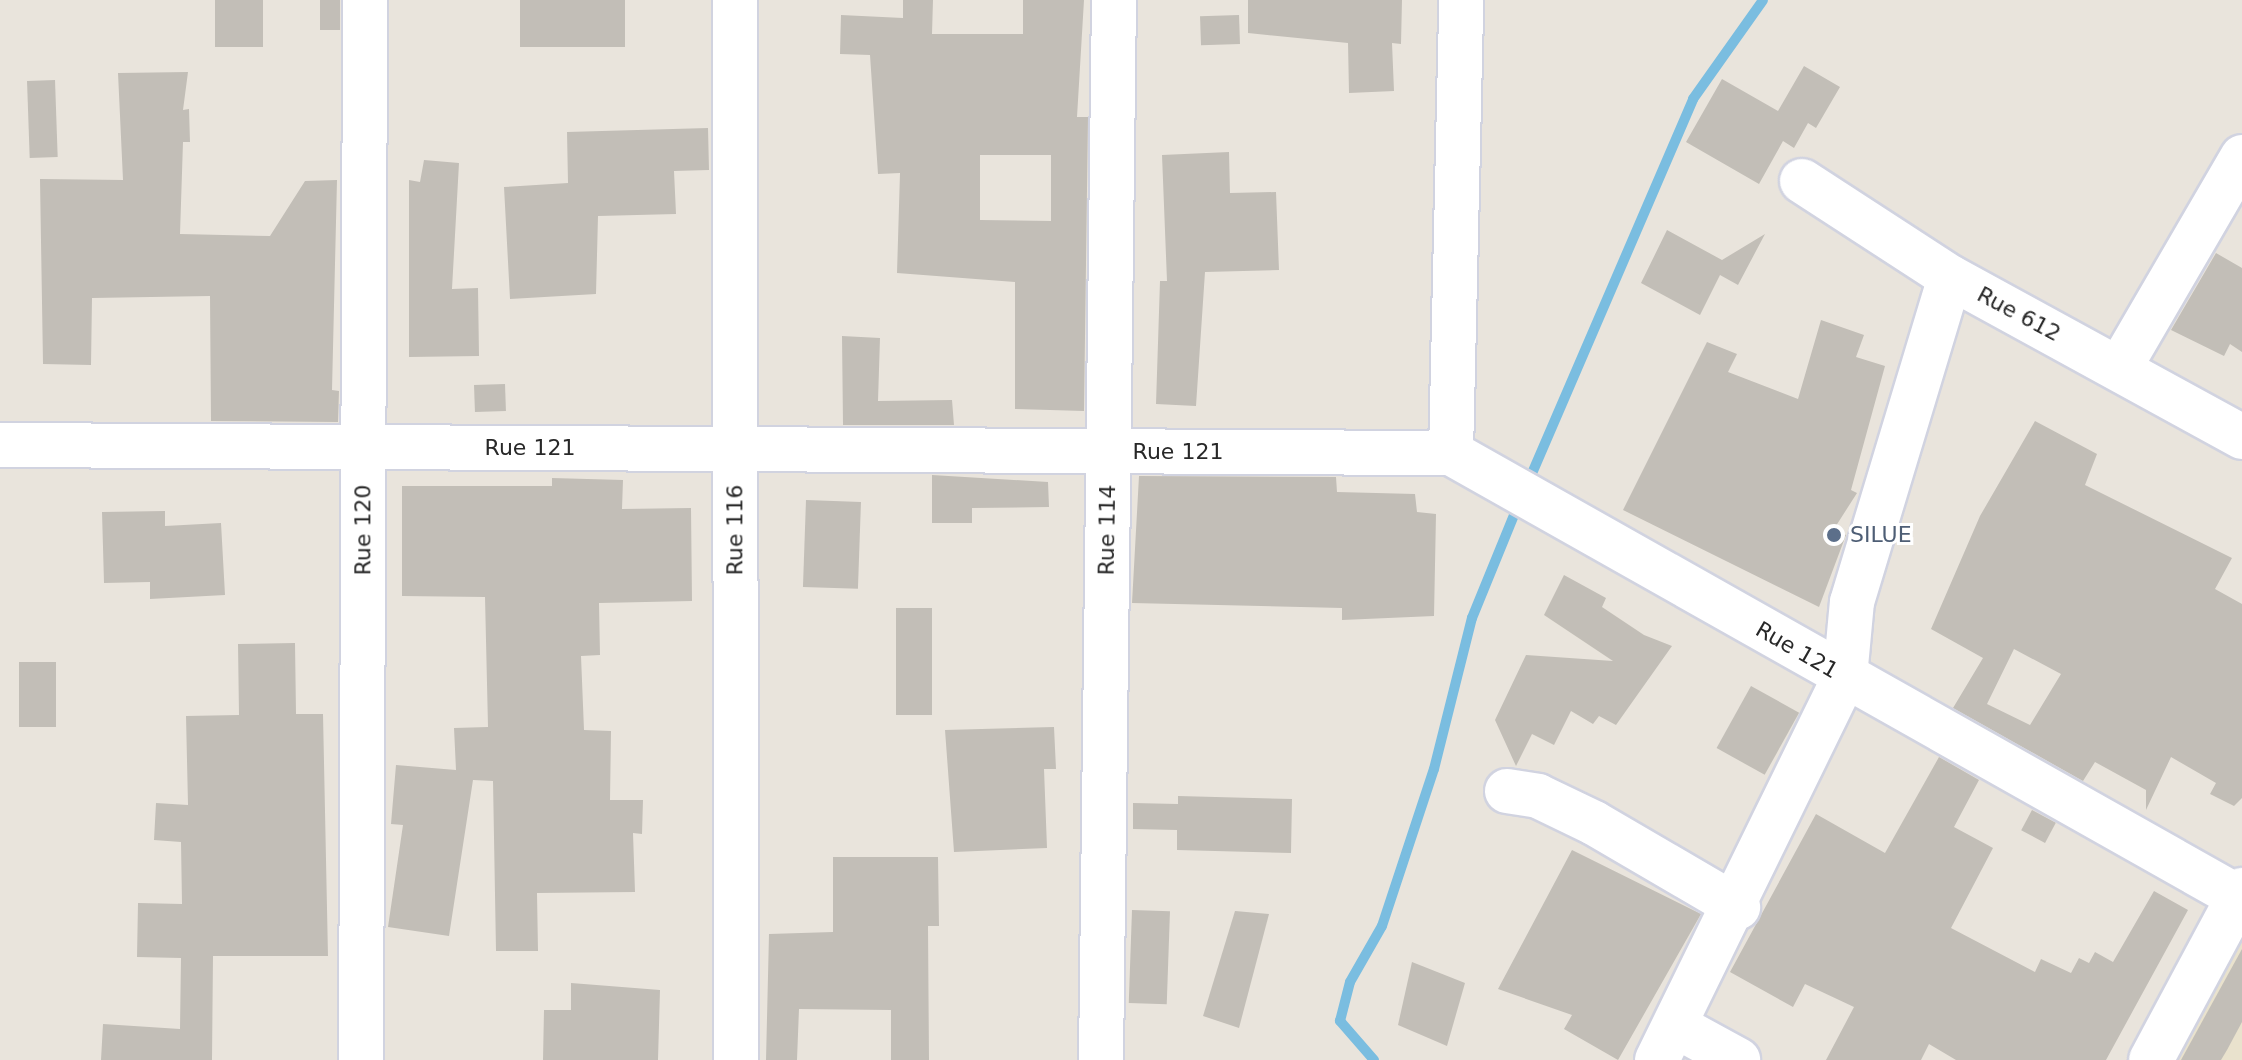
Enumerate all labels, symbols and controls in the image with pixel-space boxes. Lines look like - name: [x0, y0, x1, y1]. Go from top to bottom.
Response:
- street label: Rue 612: [1973, 281, 2065, 347]
- street label: Rue 121: [485, 435, 575, 461]
- street label: Rue 121: [1133, 439, 1223, 465]
- street label: Rue 114: [1093, 484, 1121, 576]
- street label: Rue 120: [350, 485, 376, 575]
- street label: Rue 116: [722, 485, 748, 575]
- place label: SILUE: [1850, 522, 1912, 548]
- marker: SILUE: [1825, 526, 1843, 544]
- street label: Rue 121: [1751, 616, 1843, 684]

